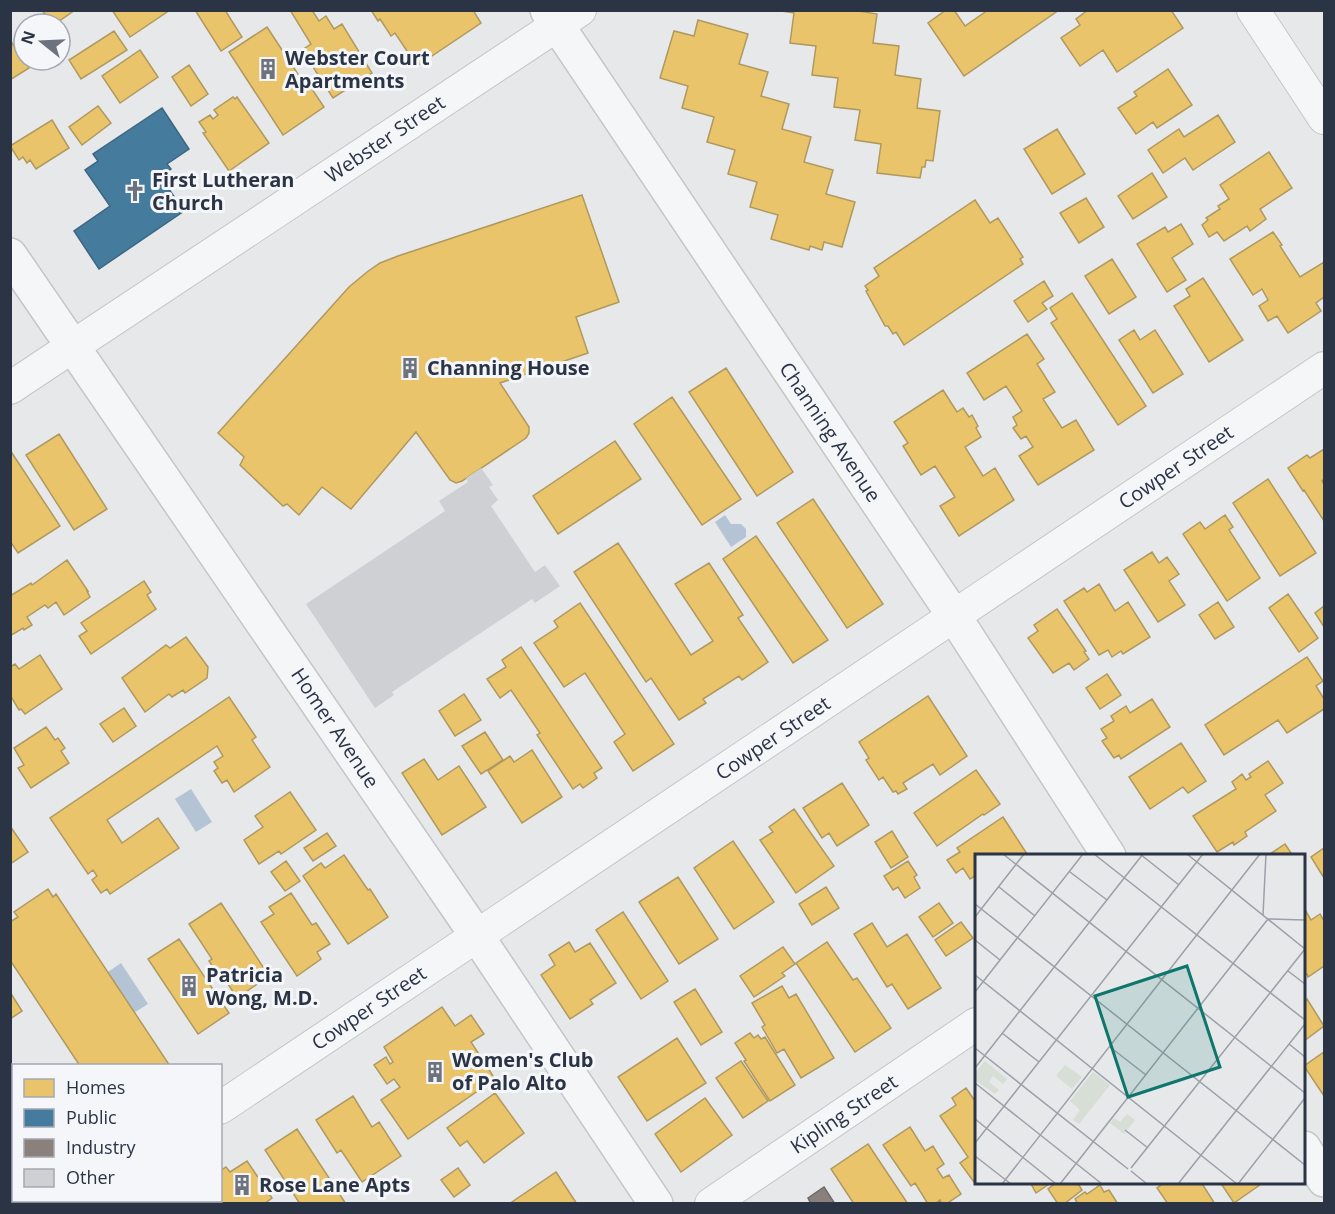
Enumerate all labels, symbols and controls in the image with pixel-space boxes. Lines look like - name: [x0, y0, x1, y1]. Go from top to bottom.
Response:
- north arrow: [12, 12, 72, 72]
- text: N: [15, 28, 40, 47]
- place label: Webster Court Apartments: [285, 44, 430, 94]
- building icon: Webster Court Apartments: [256, 57, 280, 81]
- street label: Webster Street: [320, 89, 450, 189]
- place label: First Lutheran Church: [152, 166, 294, 216]
- church icon: First Lutheran Church: [123, 179, 147, 203]
- place label: Channing House: [427, 354, 590, 381]
- building icon: Channing House: [398, 356, 422, 380]
- street label: Channing Avenue: [774, 356, 887, 507]
- street label: Cowper Street: [1113, 418, 1238, 515]
- street label: Homer Avenue: [285, 662, 386, 793]
- street label: Cowper Street: [710, 689, 835, 786]
- inset map: [975, 854, 1305, 1184]
- street label: Cowper Street: [306, 959, 431, 1056]
- place label: Patricia Wong, M.D.: [206, 961, 318, 1011]
- building icon: Patricia Wong, M.D.: [177, 974, 201, 998]
- place label: Women's Club of Palo Alto: [452, 1046, 593, 1096]
- building icon: Women's Club of Palo Alto: [423, 1060, 447, 1084]
- legend: [12, 1064, 222, 1202]
- street label: Kipling Street: [785, 1068, 903, 1159]
- text: Homes: [66, 1075, 125, 1099]
- text: Public: [66, 1105, 117, 1129]
- text: Industry: [66, 1135, 136, 1159]
- text: Other: [66, 1165, 116, 1189]
- place label: Rose Lane Apts: [259, 1171, 410, 1198]
- building icon: Rose Lane Apts: [230, 1173, 254, 1197]

